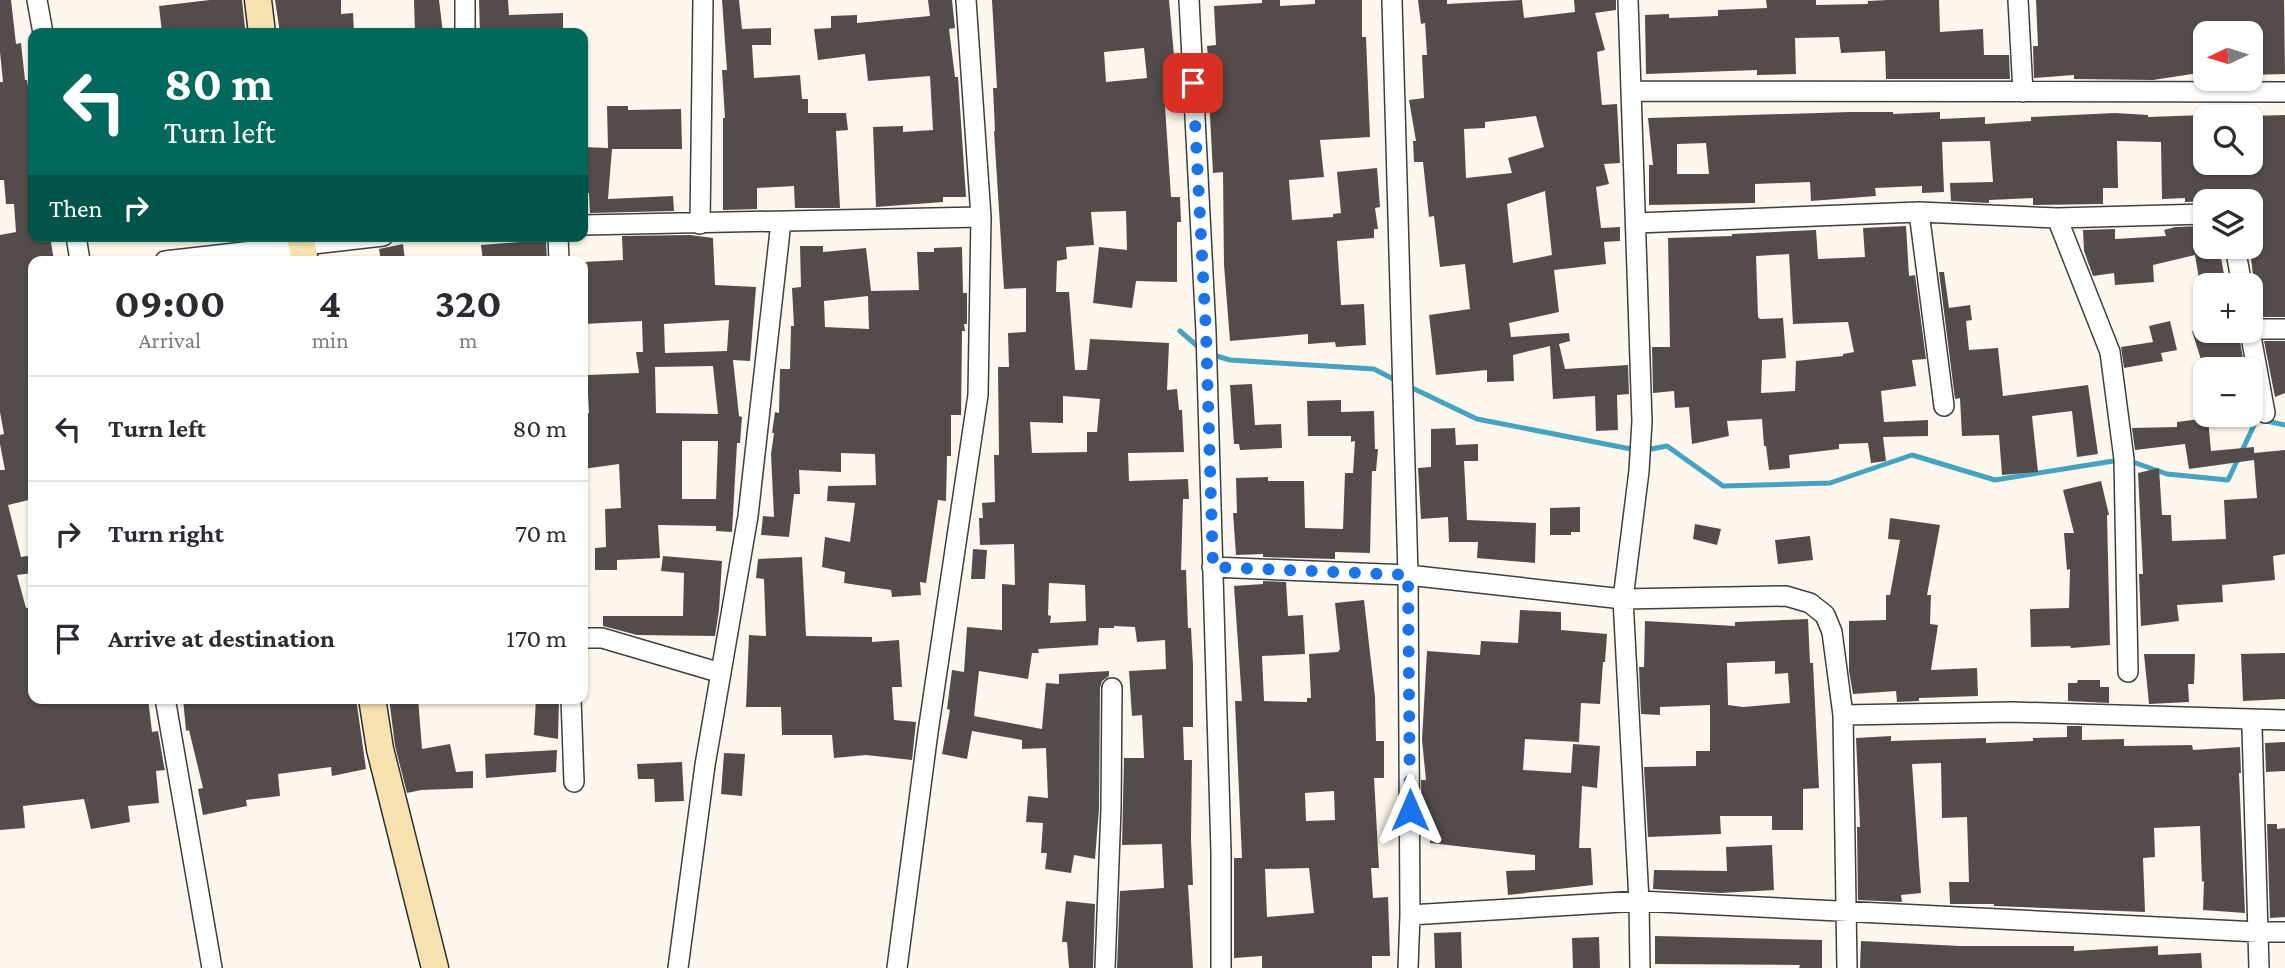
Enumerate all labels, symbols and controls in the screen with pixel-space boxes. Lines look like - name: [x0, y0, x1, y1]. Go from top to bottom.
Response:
- north arrow: [2193, 21, 2263, 91]
- map controls: [2193, 21, 2263, 427]
- pin: [1163, 53, 1223, 113]
- icon: left: [49, 56, 140, 147]
- text: 80 m: [164, 56, 273, 111]
- icon: arrive: [1174, 64, 1212, 102]
- button: search: [2193, 105, 2263, 175]
- text: Turn left: [164, 114, 275, 150]
- icon: right: [117, 189, 155, 227]
- button: layers: [2193, 189, 2263, 259]
- text: Then: [49, 194, 103, 223]
- button: +: [2193, 273, 2263, 343]
- text: 09:00: [114, 279, 225, 326]
- text: 4: [319, 279, 341, 326]
- text: 320: [435, 279, 502, 326]
- text: Arrival: [139, 327, 201, 353]
- text: min: [312, 327, 348, 353]
- text: m: [459, 327, 477, 353]
- button: −: [2193, 357, 2263, 427]
- icon: left: [49, 410, 87, 448]
- text: Turn left: [108, 414, 206, 443]
- text: 80 m: [513, 414, 567, 443]
- icon: right: [49, 515, 87, 553]
- text: Turn right: [108, 519, 224, 548]
- text: 70 m: [515, 519, 567, 548]
- icon: arrive: [49, 620, 87, 658]
- text: Arrive at destination: [108, 624, 335, 653]
- text: 170 m: [506, 624, 567, 653]
- position arrow: [1373, 773, 1447, 847]

